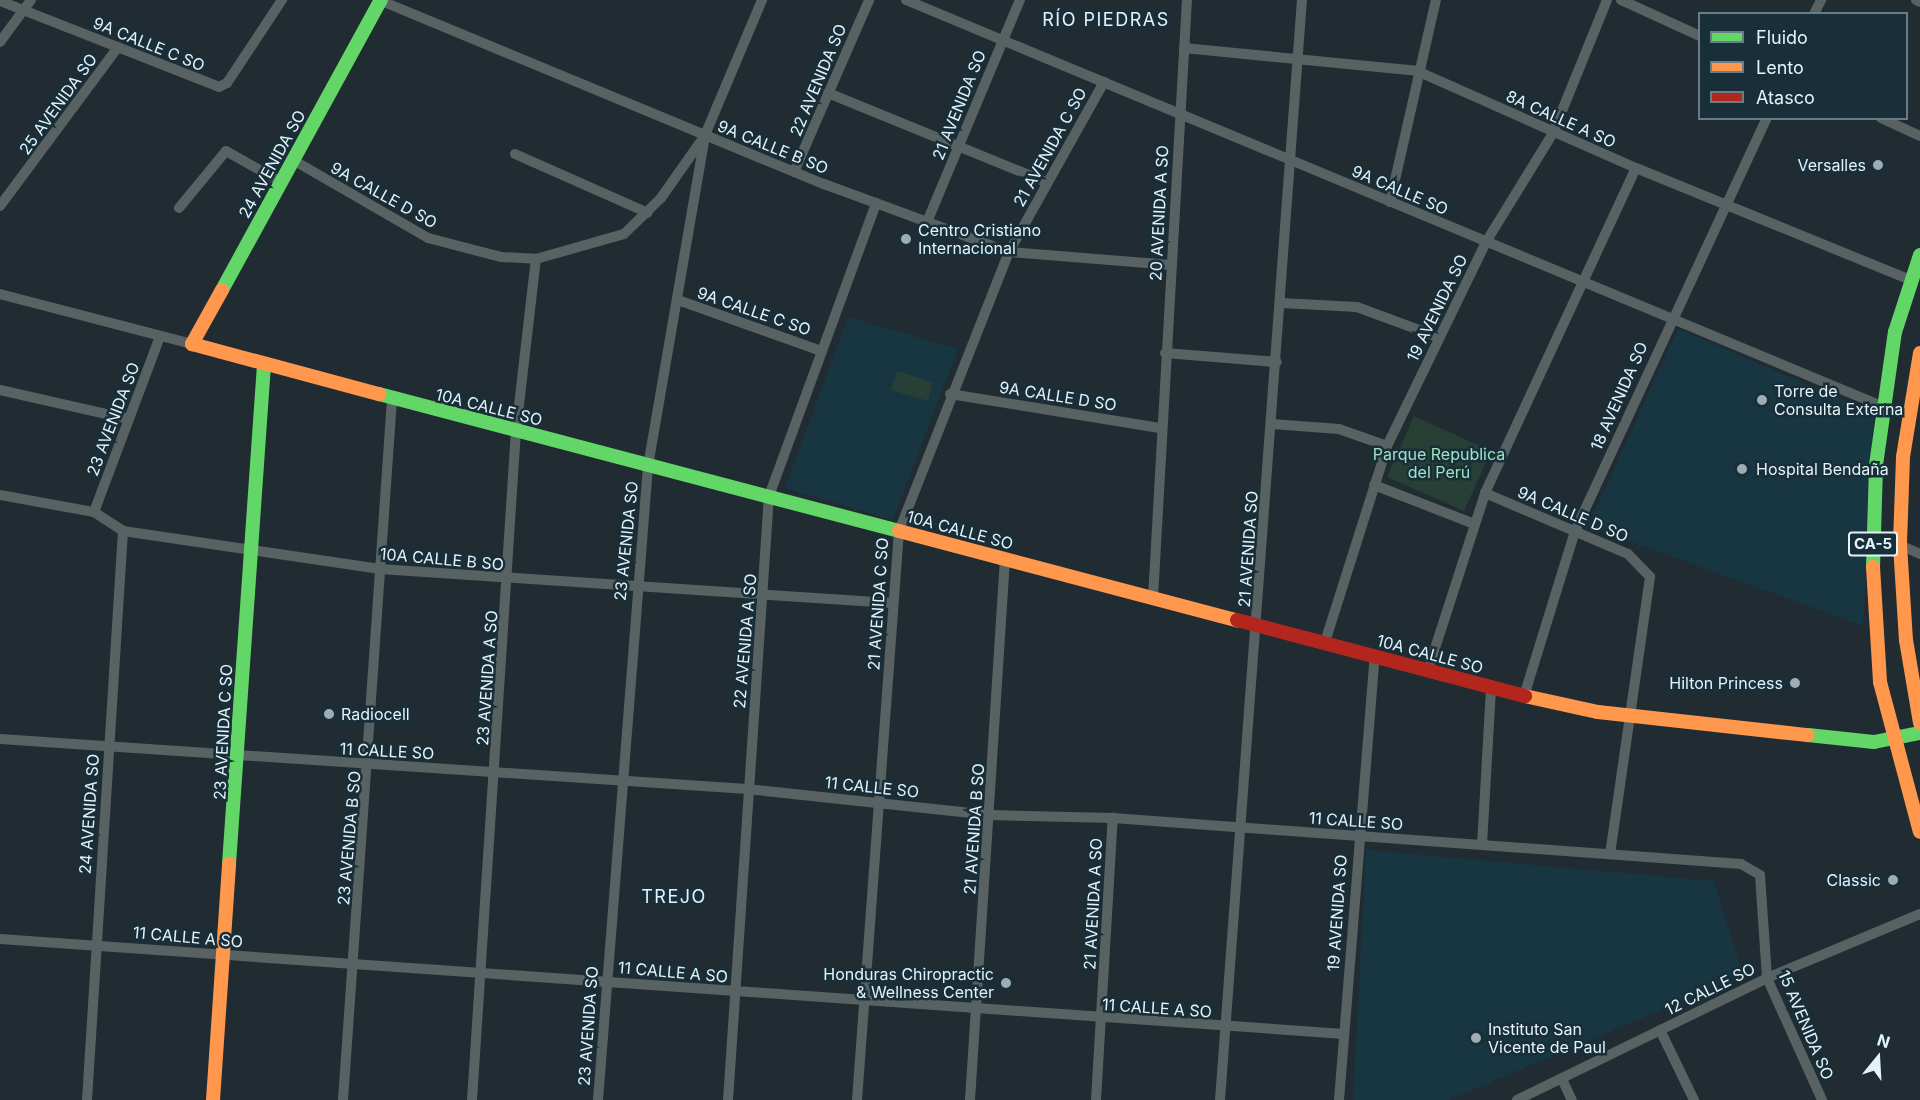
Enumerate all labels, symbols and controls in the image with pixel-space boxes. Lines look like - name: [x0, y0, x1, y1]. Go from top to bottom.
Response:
- district label: RÍO PIEDRAS: [1042, 9, 1170, 31]
- legend: [1698, 12, 1908, 120]
- street label: 9A CALLE C SO: [90, 13, 208, 75]
- street label: 22 AVENIDA SO: [786, 21, 850, 139]
- text: Fluido: [1756, 27, 1808, 48]
- street label: 21 AVENIDA SO: [928, 47, 990, 163]
- street label: 25 AVENIDA SO: [15, 50, 101, 158]
- text: Lento: [1756, 57, 1804, 78]
- street label: 21 AVENIDA C SO: [1009, 84, 1091, 210]
- street label: 8A CALLE A SO: [1503, 86, 1619, 152]
- text: Atasco: [1756, 87, 1815, 108]
- street label: 24 AVENIDA SO: [234, 107, 310, 221]
- street label: 9A CALLE B SO: [715, 116, 831, 178]
- street label: 20 AVENIDA A SO: [1146, 145, 1172, 281]
- place label: Versalles: [1797, 155, 1866, 175]
- street label: 9A CALLE D SO: [327, 158, 441, 232]
- marker: Versalles: [1871, 158, 1885, 172]
- street label: 9A CALLE SO: [1349, 161, 1451, 219]
- place label: Centro Cristiano Internacional: [918, 220, 1041, 258]
- marker: Centro Cristiano Internacional: [899, 232, 913, 246]
- street label: 19 AVENIDA SO: [1403, 251, 1471, 365]
- street label: 9A CALLE C SO: [695, 283, 813, 339]
- street label: 18 AVENIDA SO: [1586, 339, 1652, 453]
- street label: 23 AVENIDA SO: [83, 359, 143, 479]
- street label: 9A CALLE D SO: [998, 377, 1118, 415]
- place label: Torre de Consulta Externa: [1774, 381, 1903, 419]
- street label: 10A CALLE SO: [434, 384, 544, 430]
- marker: Torre de Consulta Externa: [1755, 393, 1769, 407]
- park label: Parque Republica del Perú: [1373, 444, 1505, 482]
- place label: Hospital Bendaña: [1756, 459, 1889, 479]
- marker: Hospital Bendaña: [1733, 460, 1751, 478]
- street label: 23 AVENIDA SO: [610, 480, 642, 602]
- street label: 9A CALLE D SO: [1515, 482, 1631, 546]
- street label: 21 AVENIDA SO: [1234, 490, 1262, 608]
- street label: 10A CALLE SO: [905, 507, 1015, 553]
- road number: CA-5: [1848, 532, 1898, 556]
- street label: 21 AVENIDA C SO: [864, 537, 892, 671]
- street label: 10A CALLE B SO: [379, 544, 505, 574]
- street label: 22 AVENIDA A SO: [730, 573, 760, 709]
- street label: 23 AVENIDA A SO: [473, 610, 501, 746]
- street label: 10A CALLE SO: [1375, 631, 1485, 677]
- street label: 23 AVENIDA C SO: [210, 663, 236, 801]
- place label: Hilton Princess: [1669, 673, 1783, 693]
- marker: Hilton Princess: [1788, 676, 1802, 690]
- place label: Radiocell: [341, 704, 410, 724]
- marker: Radiocell: [322, 707, 336, 721]
- street label: 11 CALLE SO: [339, 739, 435, 763]
- street label: 24 AVENIDA SO: [75, 753, 103, 875]
- street label: 21 AVENIDA B SO: [960, 763, 988, 895]
- street label: 23 AVENIDA B SO: [334, 770, 364, 906]
- street label: 11 CALLE SO: [824, 773, 920, 801]
- street label: 11 CALLE SO: [1308, 808, 1404, 834]
- street label: 21 AVENIDA A SO: [1080, 837, 1106, 971]
- street label: 19 AVENIDA SO: [1323, 854, 1351, 972]
- place label: Classic: [1827, 870, 1881, 890]
- marker: Classic: [1886, 873, 1900, 887]
- district label: TREJO: [641, 886, 707, 908]
- street label: 11 CALLE A SO: [132, 923, 244, 951]
- street label: 11 CALLE A SO: [617, 958, 729, 986]
- street label: 12 CALLE SO: [1662, 959, 1758, 1019]
- place label: Honduras Chiropractic & Wellness Center: [823, 964, 994, 1002]
- street label: 23 AVENIDA SO: [574, 965, 602, 1087]
- street label: 15 AVENIDA SO: [1774, 968, 1838, 1082]
- marker: Honduras Chiropractic & Wellness Center: [999, 976, 1013, 990]
- street label: 11 CALLE A SO: [1101, 995, 1213, 1021]
- place label: Instituto San Vicente de Paul: [1488, 1019, 1606, 1057]
- north arrow: [1848, 1028, 1908, 1088]
- text: N: [1875, 1029, 1892, 1052]
- marker: Instituto San Vicente de Paul: [1469, 1031, 1483, 1045]

